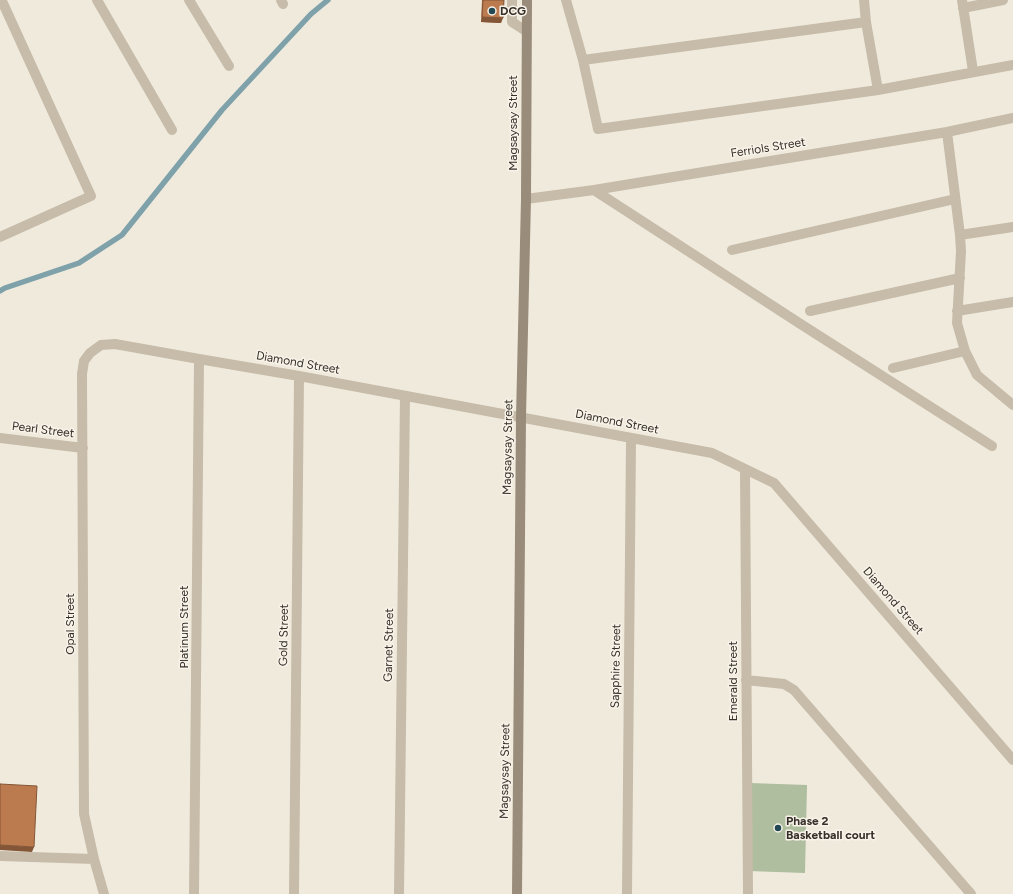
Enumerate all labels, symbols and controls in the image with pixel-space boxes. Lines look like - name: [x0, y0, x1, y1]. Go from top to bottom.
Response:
- place label: DCG: [500, 4, 526, 18]
- marker: DCG: [487, 6, 497, 16]
- street label: Magsaysay Street: [506, 75, 520, 171]
- street label: Ferriols Street: [730, 135, 806, 161]
- street label: Diamond Street: [255, 349, 341, 377]
- street label: Magsaysay Street: [500, 399, 516, 495]
- street label: Diamond Street: [574, 407, 660, 437]
- street label: Pearl Street: [11, 419, 75, 441]
- street label: Diamond Street: [860, 564, 926, 638]
- street label: Platinum Street: [177, 585, 191, 669]
- street label: Opal Street: [63, 593, 77, 655]
- street label: Gold Street: [276, 604, 292, 666]
- street label: Garnet Street: [381, 608, 397, 682]
- street label: Sapphire Street: [608, 624, 624, 708]
- street label: Emerald Street: [726, 641, 740, 721]
- street label: Magsaysay Street: [497, 723, 513, 819]
- place label: Phase 2 Basketball court: [786, 814, 875, 842]
- marker: Phase 2 Basketball court: [773, 823, 783, 833]

